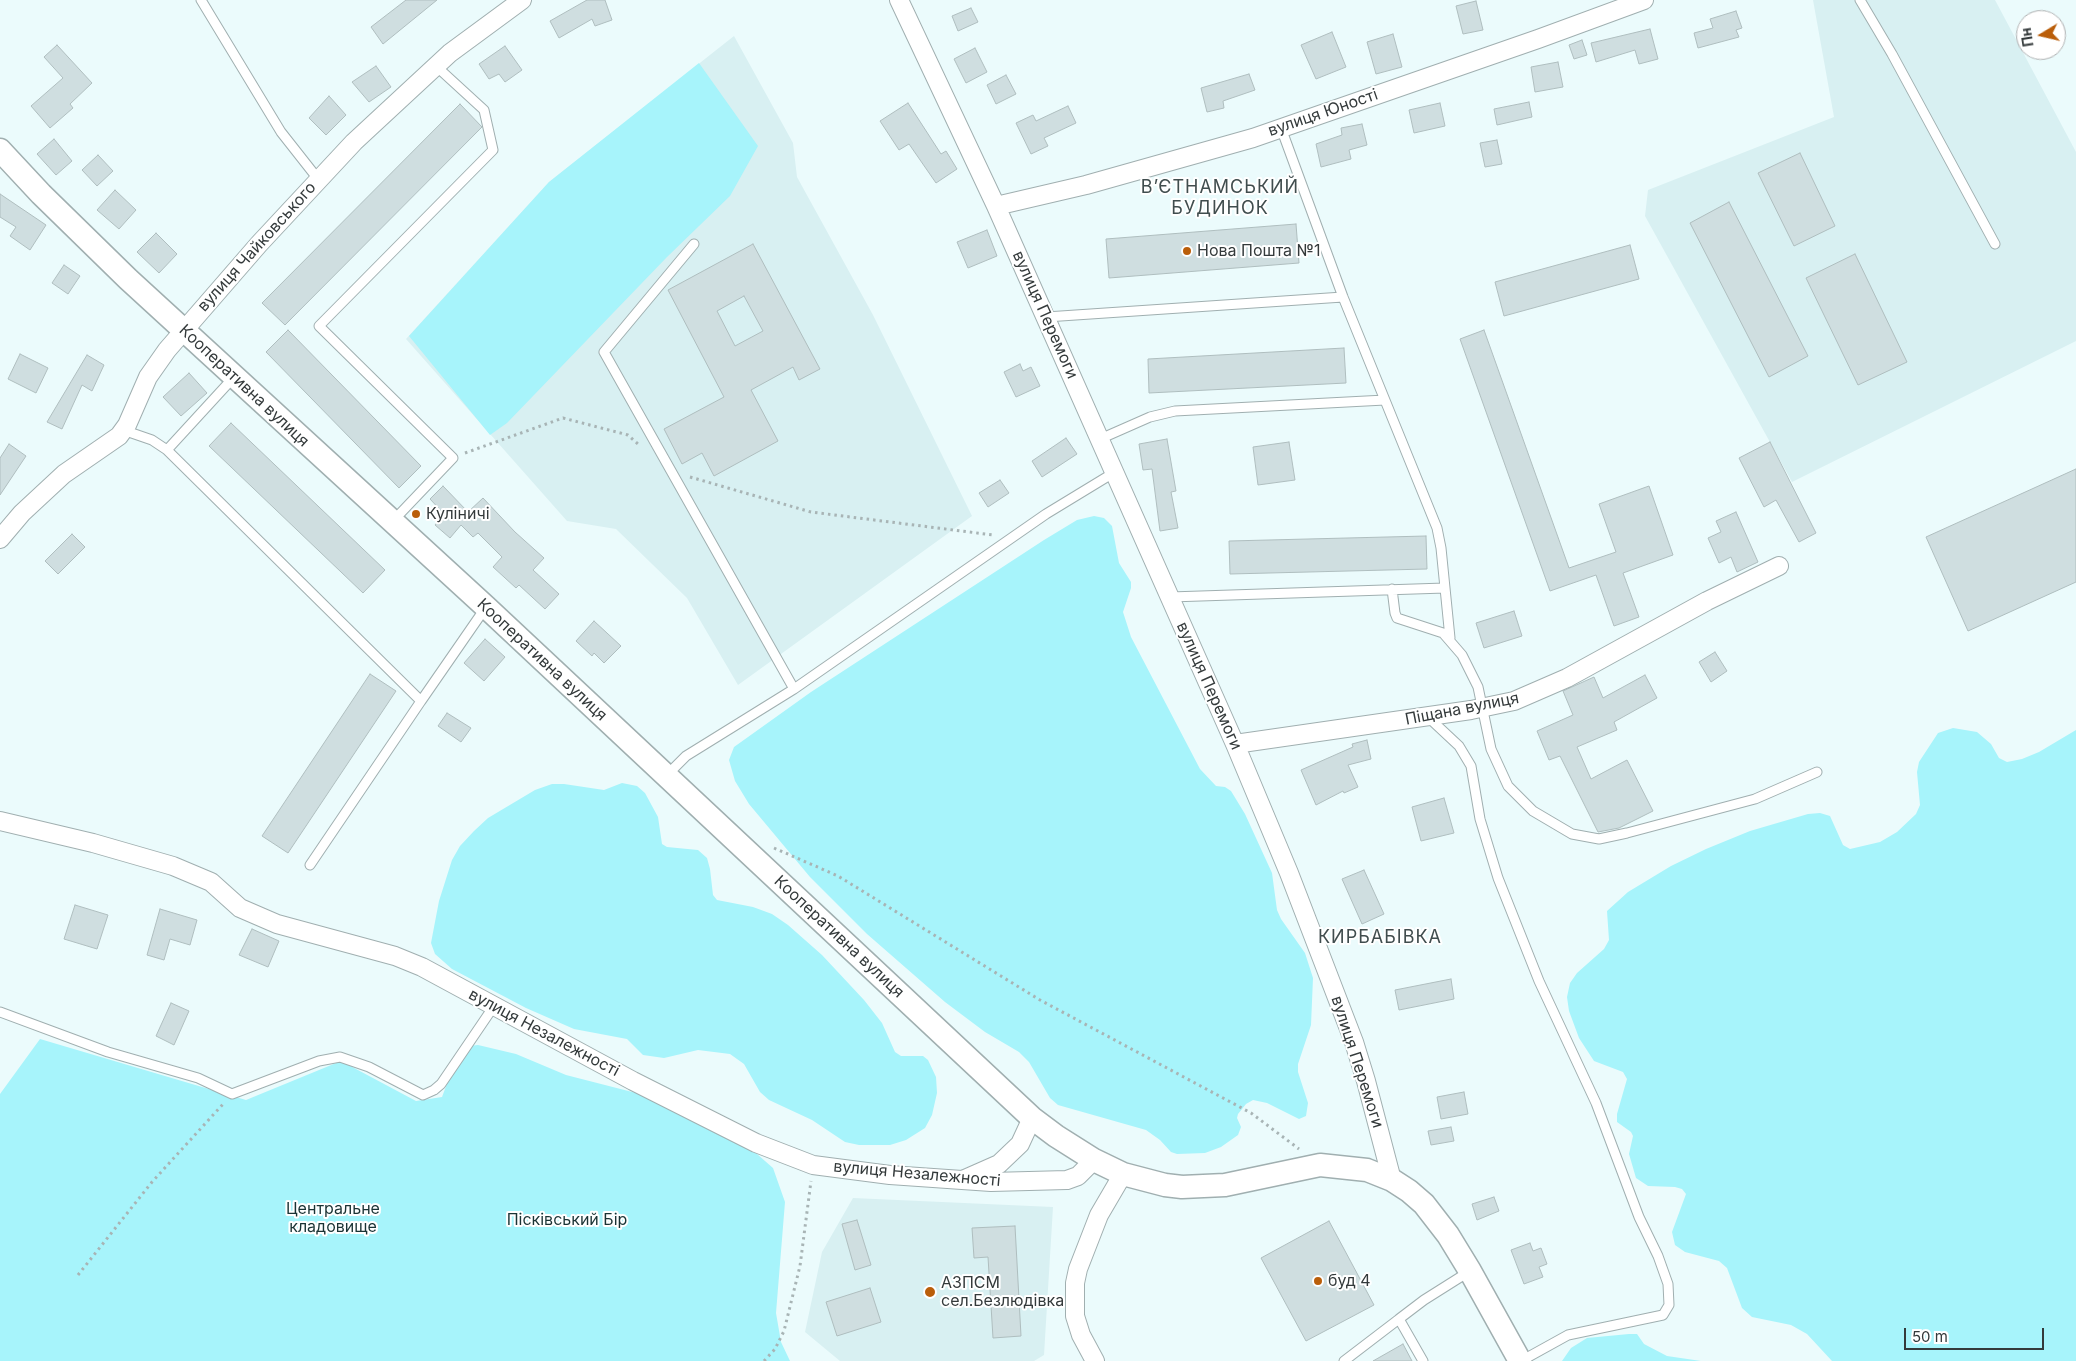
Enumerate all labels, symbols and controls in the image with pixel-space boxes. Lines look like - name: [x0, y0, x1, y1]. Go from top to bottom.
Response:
- north arrow: [2016, 10, 2066, 60]
- text: Пн: [2017, 26, 2037, 48]
- street label: вулиця Юності: [1266, 85, 1380, 141]
- district label: В’ЄТНАМСЬКИЙ БУДИНОК: [1139, 177, 1301, 220]
- street label: вулиця Чайковського: [194, 178, 320, 316]
- place label: Нова Пошта №1: [1197, 241, 1321, 261]
- marker: Нова Пошта №1: [1181, 245, 1193, 257]
- street label: вулиця Перемоги: [1008, 248, 1082, 382]
- street label: Кооперативна вулиця: [175, 321, 313, 451]
- place label: Куліничі: [426, 504, 490, 524]
- marker: Куліничі: [410, 508, 422, 520]
- street label: Кооперативна вулиця: [473, 595, 611, 725]
- street label: вулиця Перемоги: [1172, 619, 1246, 753]
- street label: Піщана вулиця: [1403, 689, 1521, 729]
- street label: Кооперативна вулиця: [770, 872, 908, 1002]
- district label: КИРБАБІВКА: [1317, 927, 1443, 949]
- street label: вулиця Незалежності: [465, 985, 623, 1081]
- street label: вулиця Перемоги: [1327, 993, 1387, 1131]
- street label: вулиця Незалежності: [833, 1157, 1001, 1191]
- park label: Центральне кладовище: [286, 1199, 380, 1237]
- park label: Пісківський Бір: [507, 1210, 627, 1230]
- place label: буд 4: [1328, 1271, 1371, 1291]
- place label: АЗПСМ сел.Безлюдівка: [941, 1273, 1064, 1311]
- marker: буд 4: [1312, 1275, 1324, 1287]
- marker: АЗПСМ сел.Безлюдівка: [923, 1285, 937, 1299]
- scale bar: [1906, 1318, 2046, 1350]
- text: 50 m: [1912, 1327, 1948, 1346]

